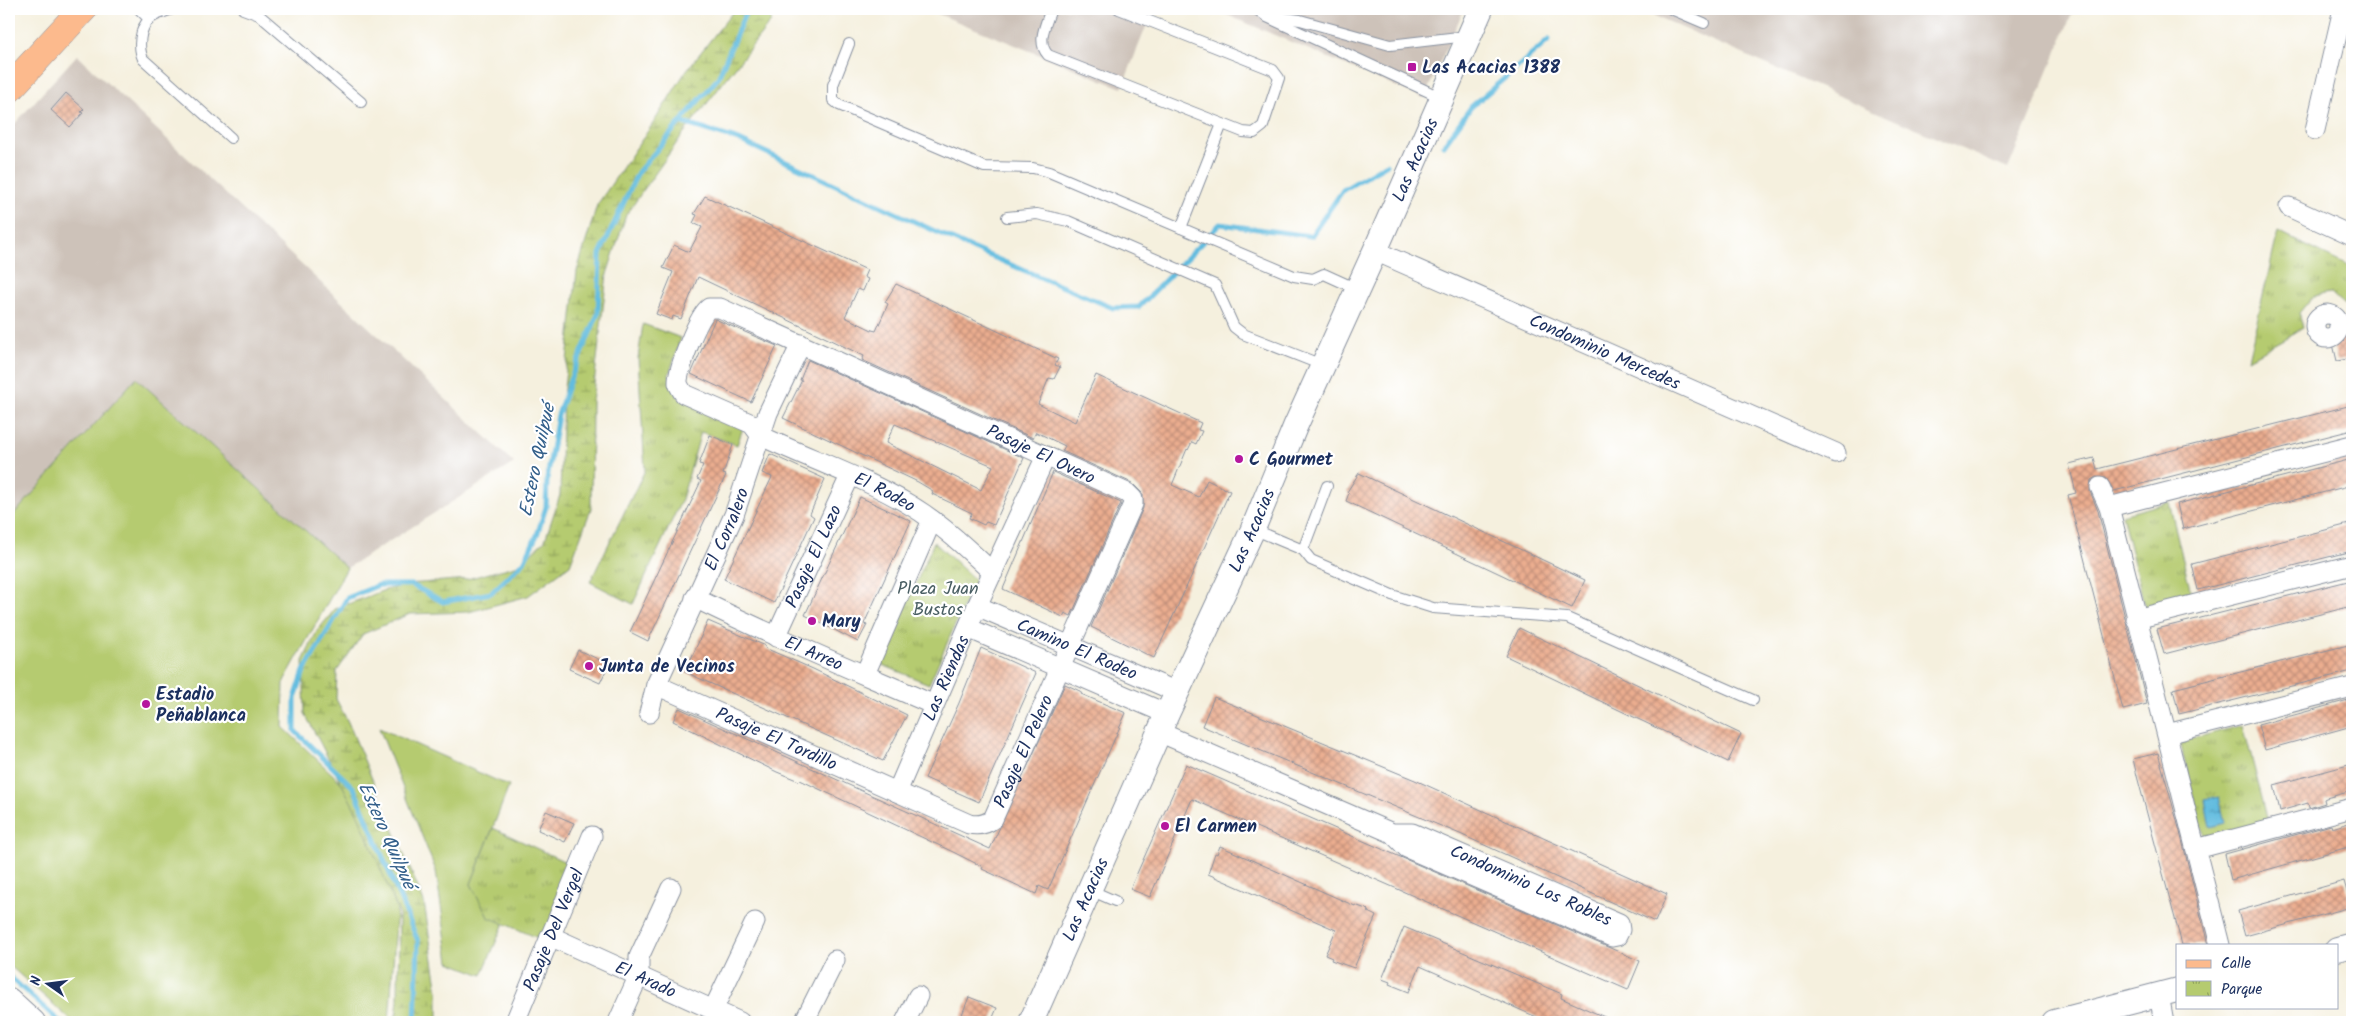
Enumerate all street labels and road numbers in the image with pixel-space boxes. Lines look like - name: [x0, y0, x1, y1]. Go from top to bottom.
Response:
- street label: Las Acacias: [1385, 113, 1448, 207]
- street label: Condominio Mercedes: [1524, 307, 1685, 399]
- street label: Pasaje El Overo: [981, 417, 1100, 493]
- street label: El Rodeo: [849, 465, 921, 521]
- street label: El Corralero: [697, 484, 758, 576]
- street label: Las Acacias: [1222, 484, 1284, 578]
- street label: Pasaje El Lazo: [778, 500, 851, 613]
- street label: Camino El Rodeo: [1012, 612, 1142, 689]
- street label: El Arreo: [779, 629, 847, 680]
- street label: Las Riendas: [916, 631, 979, 726]
- street label: Pasaje El Pelero: [987, 691, 1062, 813]
- street label: Pasaje El Tordillo: [711, 700, 842, 780]
- street label: Condominio Los Robles: [1445, 838, 1616, 935]
- street label: Las Acacias: [1055, 853, 1118, 947]
- street label: Pasaje Del Vergel: [516, 864, 593, 996]
- street label: El Arado: [610, 954, 680, 1007]

